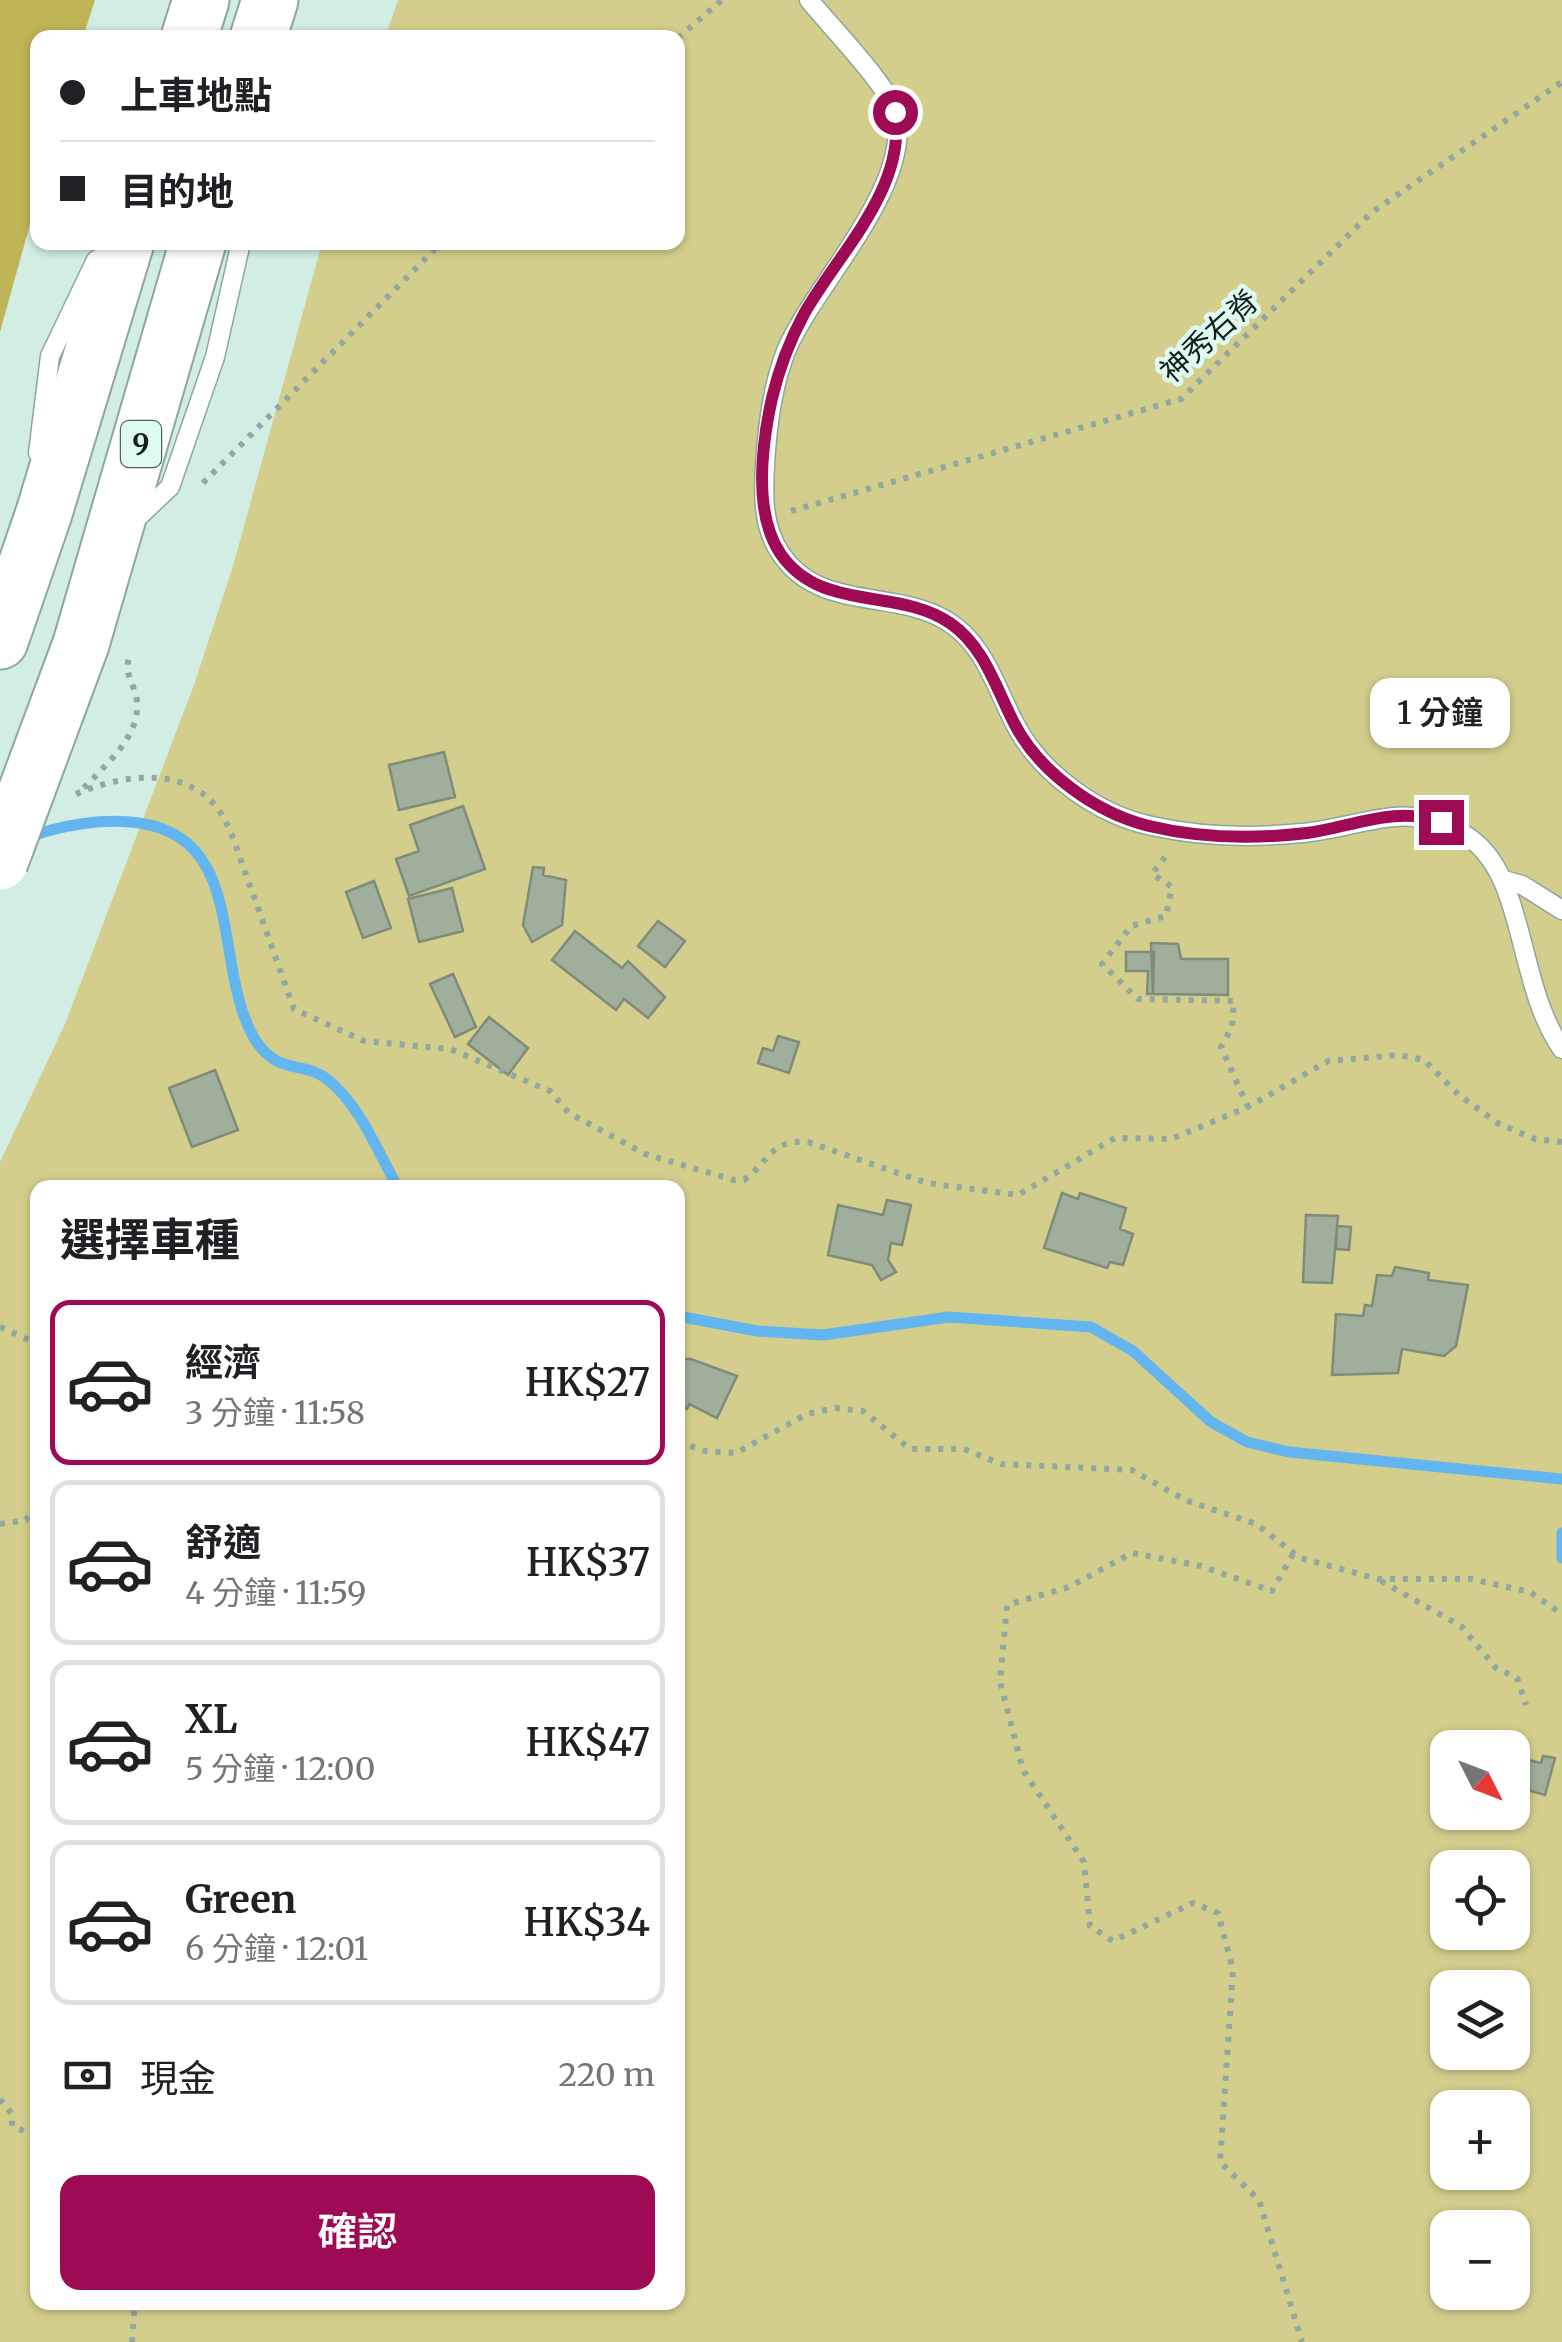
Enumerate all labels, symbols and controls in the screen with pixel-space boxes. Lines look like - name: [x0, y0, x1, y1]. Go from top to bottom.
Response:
- text: 上車地點: [120, 72, 272, 119]
- route start: [873, 90, 918, 135]
- text: 目的地: [120, 168, 234, 215]
- street label: 神秀右脊: [1152, 282, 1266, 390]
- road number: 9: [121, 421, 161, 467]
- callout: 1 分鐘: [1371, 677, 1511, 747]
- text: 1 分鐘: [1397, 693, 1483, 733]
- route end: [1419, 800, 1464, 845]
- text: 選擇車種: [60, 1212, 240, 1268]
- icon: car: [65, 1338, 155, 1428]
- text: 經濟: [185, 1339, 261, 1386]
- text: HK$27: [525, 1359, 650, 1406]
- text: 3 分鐘 · 11:58: [185, 1393, 365, 1433]
- icon: car: [65, 1518, 155, 1608]
- text: 舒適: [185, 1519, 261, 1566]
- text: HK$37: [526, 1539, 650, 1586]
- text: 4 分鐘 · 11:59: [185, 1573, 366, 1613]
- text: XL: [185, 1696, 237, 1743]
- icon: car: [65, 1698, 155, 1788]
- text: HK$47: [526, 1719, 650, 1766]
- north arrow: [1430, 1730, 1530, 1830]
- map controls: [1430, 1730, 1530, 2310]
- text: 5 分鐘 · 12:00: [185, 1749, 375, 1789]
- button: locate: [1430, 1850, 1530, 1950]
- text: Green: [185, 1876, 296, 1923]
- icon: car: [65, 1878, 155, 1968]
- text: HK$34: [524, 1899, 650, 1946]
- text: 6 分鐘 · 12:01: [185, 1929, 368, 1969]
- button: layers: [1430, 1970, 1530, 2070]
- icon: cash: [60, 2048, 115, 2103]
- text: 現金: [140, 2055, 216, 2102]
- text: 220 m: [558, 2055, 655, 2095]
- button: +: [1430, 2090, 1530, 2190]
- button: 確認: [60, 2175, 655, 2290]
- button: −: [1430, 2210, 1530, 2310]

